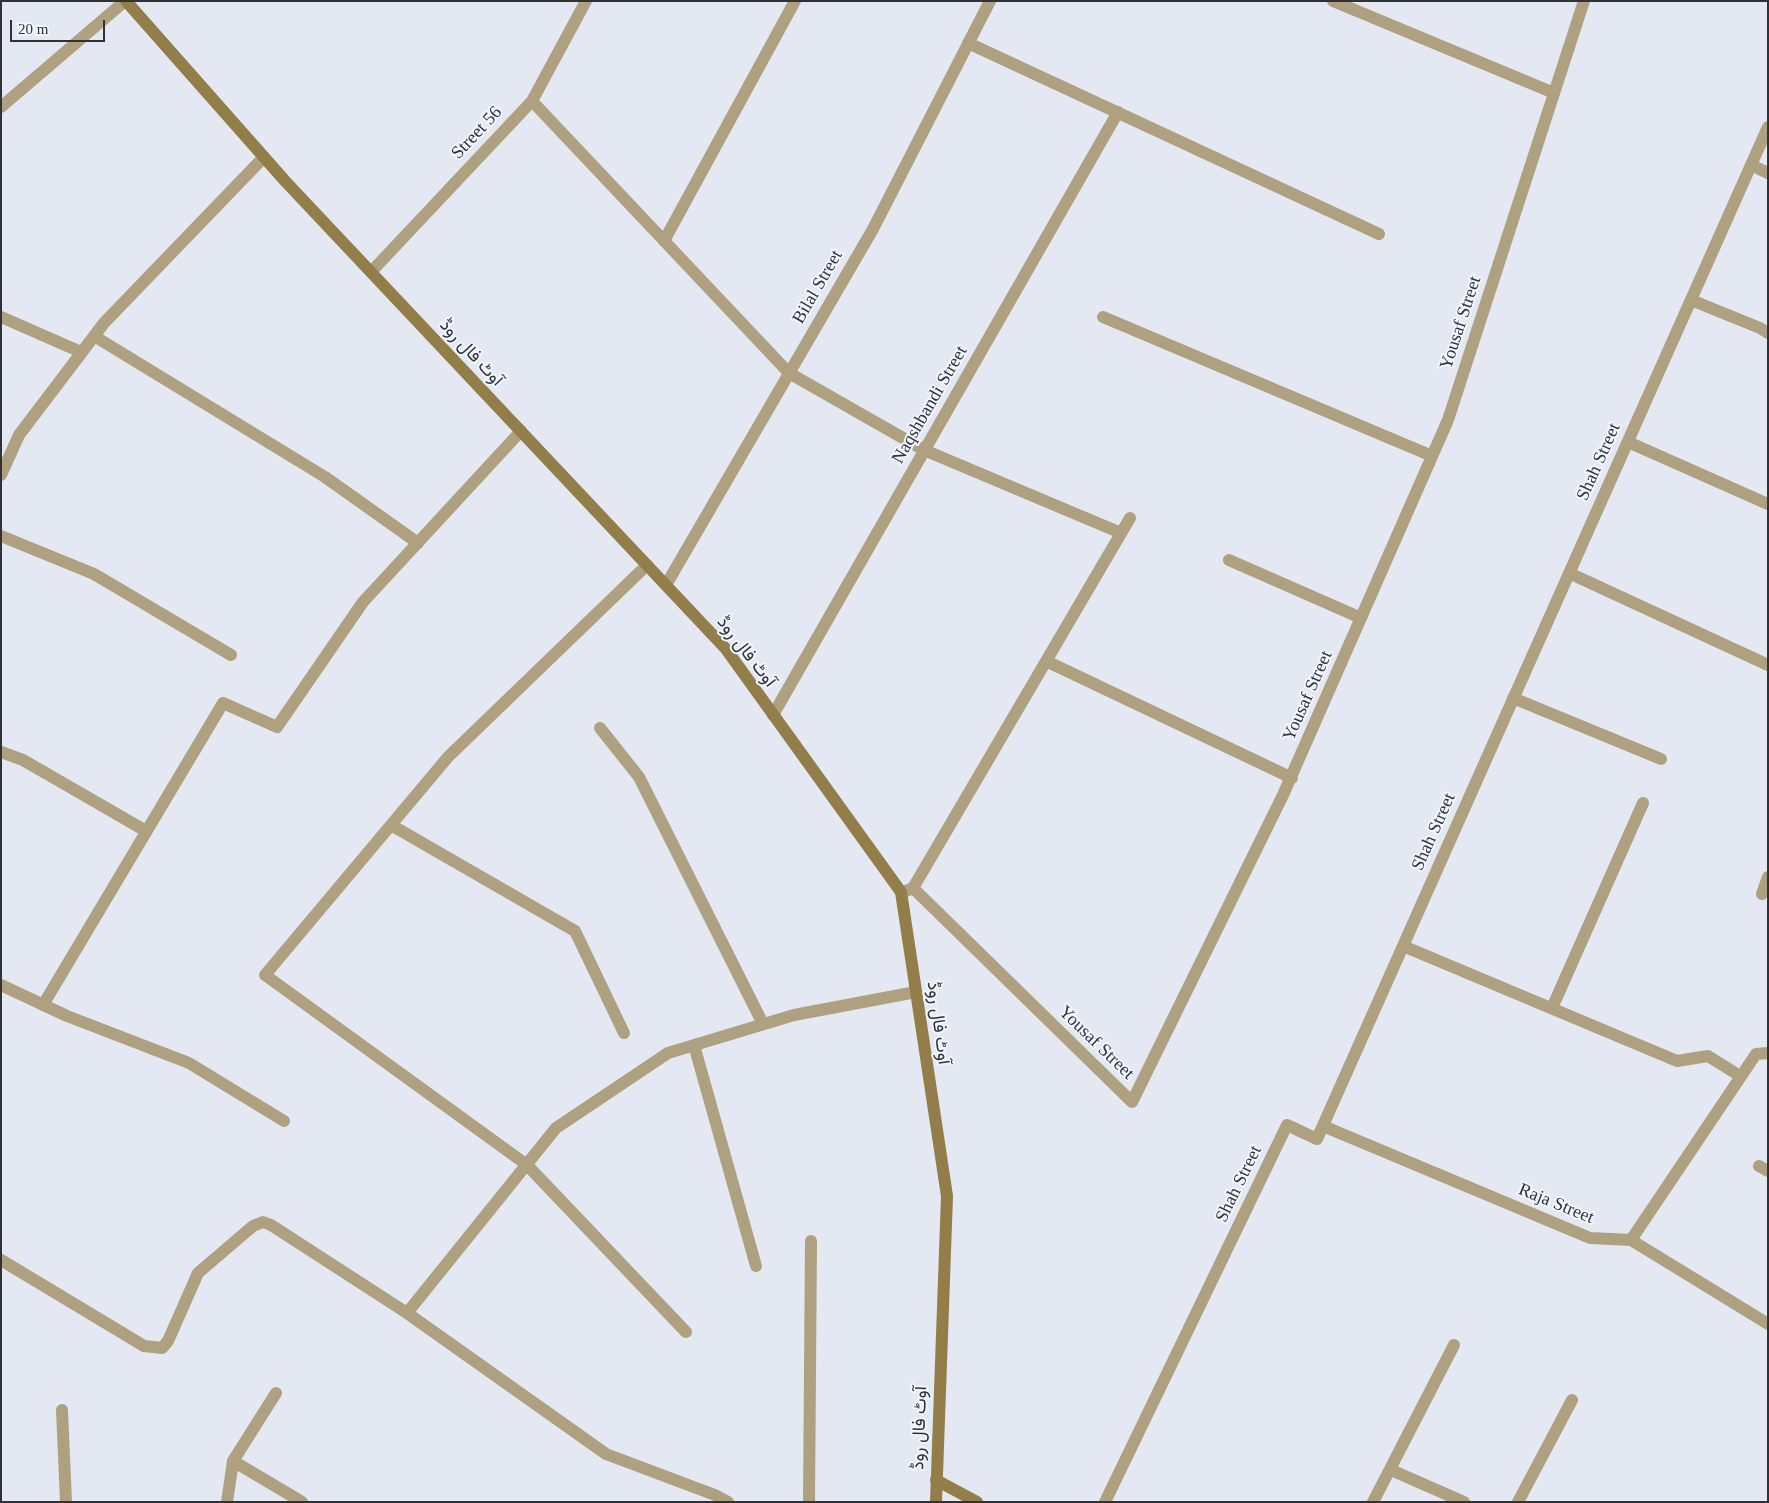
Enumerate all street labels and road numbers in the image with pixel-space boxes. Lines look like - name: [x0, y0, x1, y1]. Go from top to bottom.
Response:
- street label: Street 56: [447, 102, 507, 164]
- street label: Bilal Street: [788, 246, 848, 328]
- street label: Yousaf Street: [1436, 274, 1486, 372]
- street label: آوٹ فال روڈ: [435, 315, 507, 391]
- street label: Naqshbandi Street: [888, 342, 972, 468]
- street label: Shah Street: [1572, 420, 1626, 504]
- street label: آوٹ فال روڈ: [712, 612, 780, 692]
- street label: Yousaf Street: [1278, 647, 1338, 745]
- street label: Shah Street: [1407, 790, 1461, 874]
- street label: آوٹ فال روڈ: [921, 980, 955, 1066]
- street label: Yousaf Street: [1054, 1002, 1138, 1084]
- street label: Shah Street: [1211, 1142, 1267, 1226]
- street label: Raja Street: [1515, 1179, 1597, 1229]
- street label: آوٹ فال روڈ: [908, 1386, 932, 1470]

